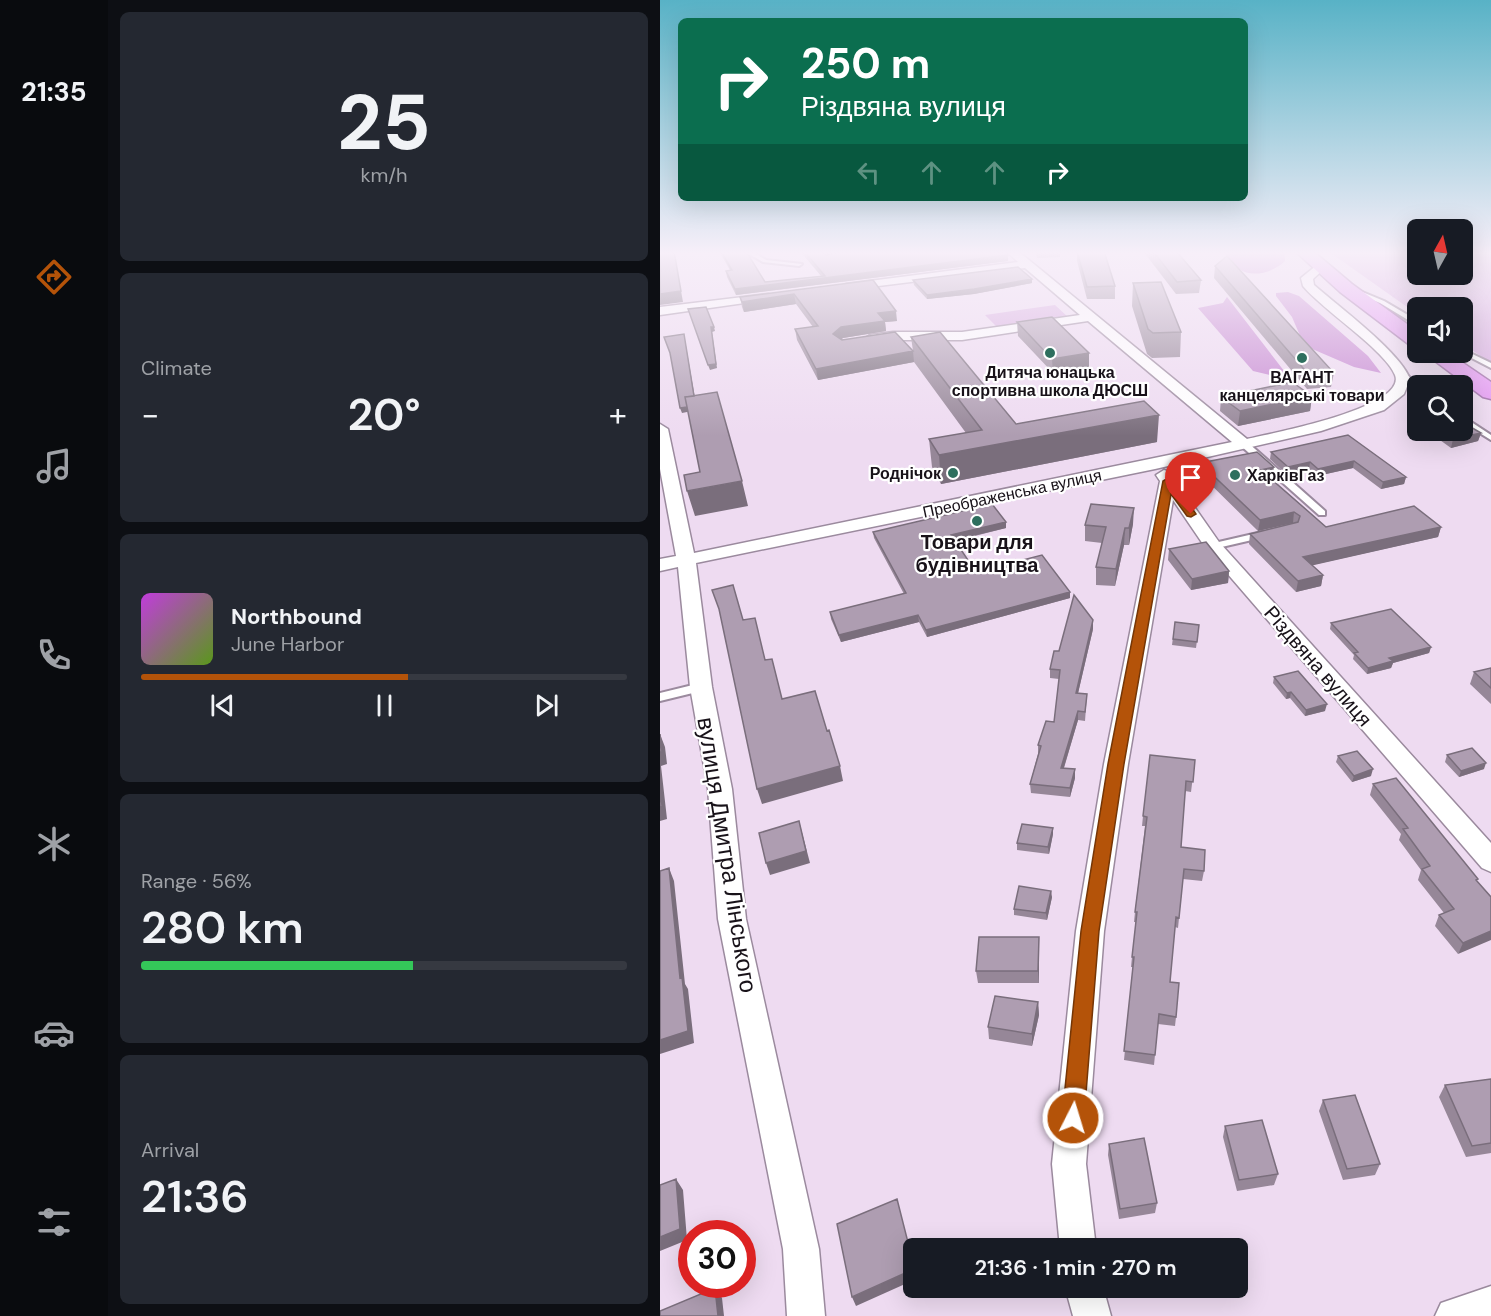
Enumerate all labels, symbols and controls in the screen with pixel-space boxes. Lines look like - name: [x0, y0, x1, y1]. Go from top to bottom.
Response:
- text: 250 m: [801, 36, 930, 91]
- icon: right: [702, 42, 780, 120]
- text: 25: [337, 72, 431, 173]
- text: 21:35: [21, 74, 87, 109]
- text: Різдвяна вулиця: [801, 89, 1006, 124]
- icon: left: [852, 156, 885, 189]
- icon: ahead: [915, 156, 948, 189]
- icon: ahead: [978, 156, 1011, 189]
- icon: right: [1041, 156, 1074, 189]
- text: km/h: [360, 162, 408, 188]
- north arrow: [1407, 219, 1473, 285]
- map controls: [1407, 219, 1473, 441]
- icon: directions: [33, 256, 75, 298]
- button: sound: [1407, 297, 1473, 363]
- marker: Дитяча юнацька спортивна школа ДЮСШ: [1043, 346, 1057, 360]
- marker: ВАГАНТ канцелярські товари: [1295, 351, 1309, 365]
- text: Climate: [141, 355, 212, 381]
- place label: Дитяча юнацька спортивна школа ДЮСШ: [952, 362, 1148, 401]
- place label: ВАГАНТ канцелярські товари: [1219, 367, 1385, 406]
- button: search: [1407, 375, 1473, 441]
- text: 20°: [347, 385, 421, 444]
- text: −: [141, 393, 159, 436]
- text: +: [609, 393, 627, 436]
- icon: music: [33, 445, 75, 487]
- pin: [1165, 452, 1216, 514]
- icon: arrive: [1174, 461, 1207, 494]
- place label: Роднічок: [870, 463, 942, 484]
- street label: Преображенська вулиця: [921, 464, 1103, 523]
- place label: ХарківГаз: [1247, 465, 1325, 486]
- marker: Роднічок: [946, 466, 960, 480]
- marker: ХарківГаз: [1228, 468, 1242, 482]
- marker: Товари для будівництва: [970, 514, 984, 528]
- place label: Товари для будівництва: [916, 529, 1039, 578]
- street label: Різдвяна вулиця: [1258, 600, 1378, 732]
- text: Northbound: [231, 602, 362, 631]
- text: June Harbor: [231, 631, 344, 657]
- icon: phone: [33, 634, 75, 676]
- icon: previous: [206, 689, 239, 722]
- icon: pause: [368, 689, 401, 722]
- icon: next: [530, 689, 563, 722]
- street label: вулиця Дмитра Лінського: [690, 715, 765, 995]
- icon: climate: [33, 823, 75, 865]
- text: Range · 56%: [141, 868, 252, 894]
- text: 280 km: [141, 898, 304, 957]
- icon: car: [33, 1012, 75, 1054]
- position arrow: [1041, 1086, 1105, 1150]
- text: Arrival: [141, 1137, 199, 1163]
- text: 21:36: [141, 1167, 249, 1226]
- icon: filters: [33, 1201, 75, 1243]
- speed limit sign: 30: [678, 1220, 756, 1298]
- text: 21:36 · 1 min · 270 m: [974, 1253, 1177, 1282]

